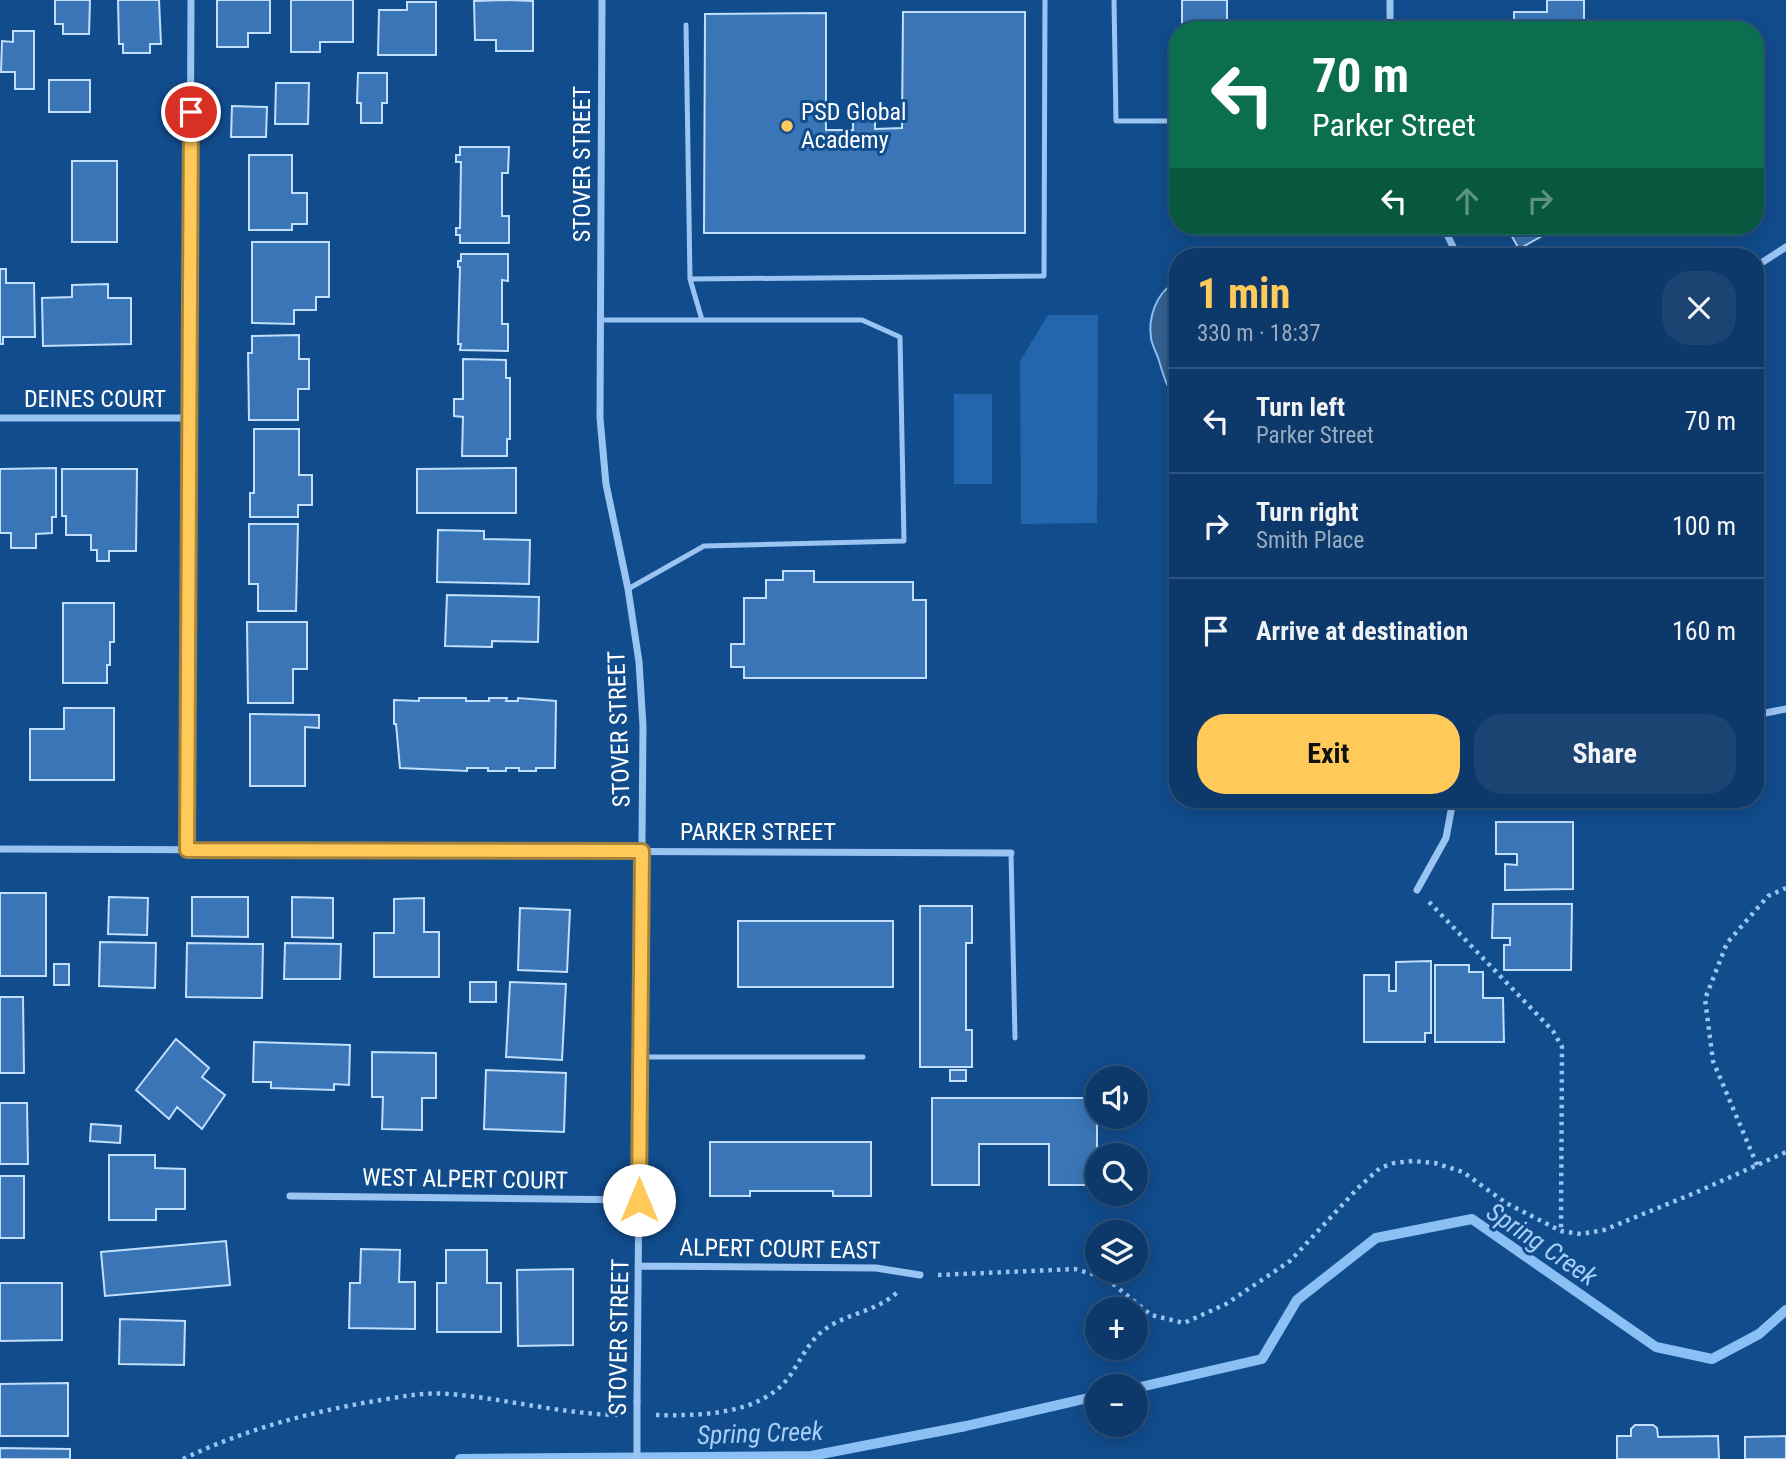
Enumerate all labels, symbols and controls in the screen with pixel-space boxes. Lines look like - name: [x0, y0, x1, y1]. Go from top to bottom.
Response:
- text: 70 m: [1312, 47, 1409, 104]
- icon: left: [1197, 49, 1288, 140]
- pin: [161, 82, 221, 142]
- street label: STOVER STREET: [568, 86, 596, 242]
- icon: arrive: [172, 93, 210, 131]
- place label: PSD Global Academy: [801, 98, 907, 154]
- text: Parker Street: [1312, 106, 1476, 144]
- marker: PSD Global Academy: [779, 118, 795, 134]
- icon: left: [1375, 182, 1413, 220]
- icon: ahead: [1448, 182, 1486, 220]
- icon: right: [1521, 182, 1559, 220]
- text: 1 min: [1197, 269, 1290, 318]
- button: close: [1662, 271, 1736, 345]
- text: 330 m · 18:37: [1197, 320, 1321, 347]
- street label: DEINES COURT: [24, 385, 166, 413]
- text: Turn left: [1256, 392, 1345, 422]
- icon: left: [1197, 402, 1235, 440]
- text: 70 m: [1685, 406, 1736, 436]
- text: Parker Street: [1256, 422, 1374, 449]
- text: Turn right: [1256, 497, 1358, 527]
- icon: right: [1197, 507, 1235, 545]
- text: 100 m: [1672, 511, 1736, 541]
- text: Smith Place: [1256, 527, 1364, 554]
- icon: arrive: [1197, 612, 1235, 650]
- text: Arrive at destination: [1256, 616, 1468, 646]
- text: 160 m: [1672, 616, 1736, 646]
- street label: STOVER STREET: [602, 650, 636, 808]
- button: Exit: [1197, 714, 1460, 794]
- button: Share: [1474, 714, 1736, 794]
- street label: PARKER STREET: [680, 818, 836, 846]
- map controls: [1085, 1066, 1148, 1437]
- button: sound: [1085, 1066, 1148, 1129]
- button: search: [1085, 1143, 1148, 1206]
- street label: WEST ALPERT COURT: [362, 1163, 568, 1195]
- position arrow: [602, 1163, 676, 1237]
- water label: Spring Creek: [1481, 1196, 1603, 1292]
- button: layers: [1085, 1220, 1148, 1283]
- street label: ALPERT COURT EAST: [679, 1233, 881, 1265]
- street label: STOVER STREET: [604, 1258, 634, 1416]
- button: +: [1085, 1297, 1148, 1360]
- button: −: [1085, 1374, 1148, 1437]
- water label: Spring Creek: [696, 1416, 824, 1450]

